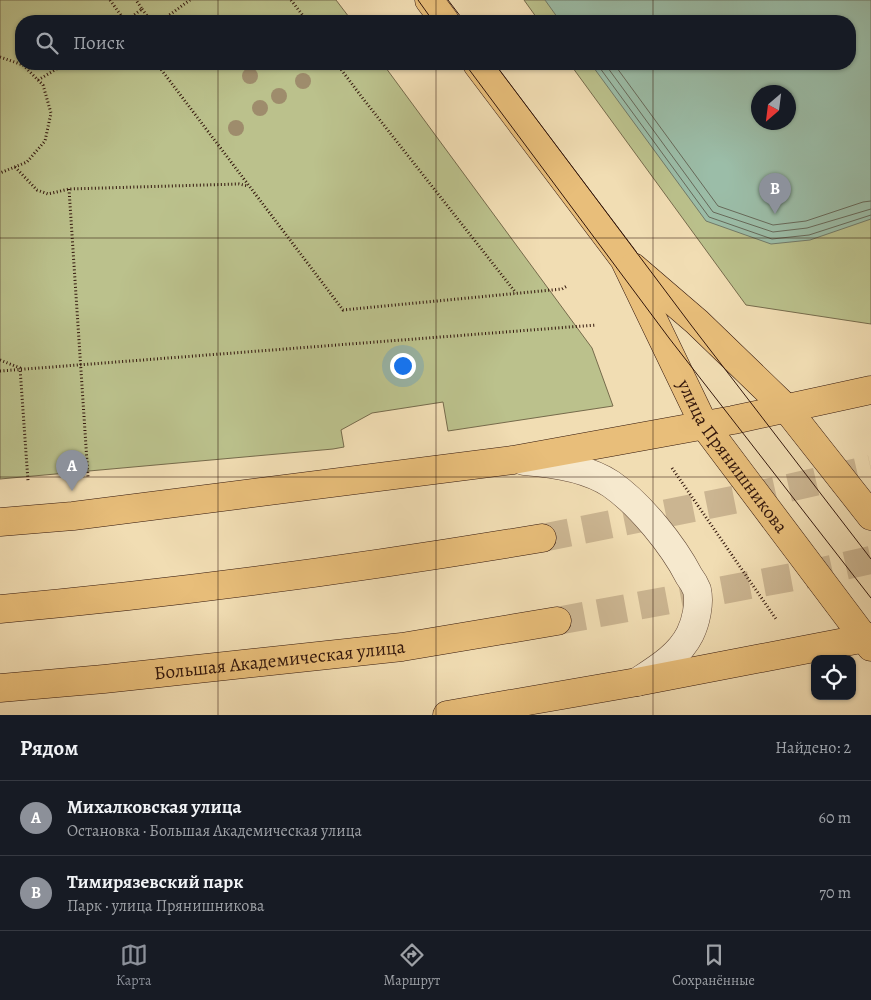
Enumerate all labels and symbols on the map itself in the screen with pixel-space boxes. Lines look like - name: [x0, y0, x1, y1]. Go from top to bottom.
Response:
- north arrow: [751, 85, 796, 130]
- pin: B: [759, 173, 791, 214]
- your location: [390, 353, 416, 379]
- street label: улица Прянишникова: [670, 374, 794, 539]
- pin: A: [56, 450, 88, 491]
- street label: Большая Академическая улица: [153, 634, 407, 687]

